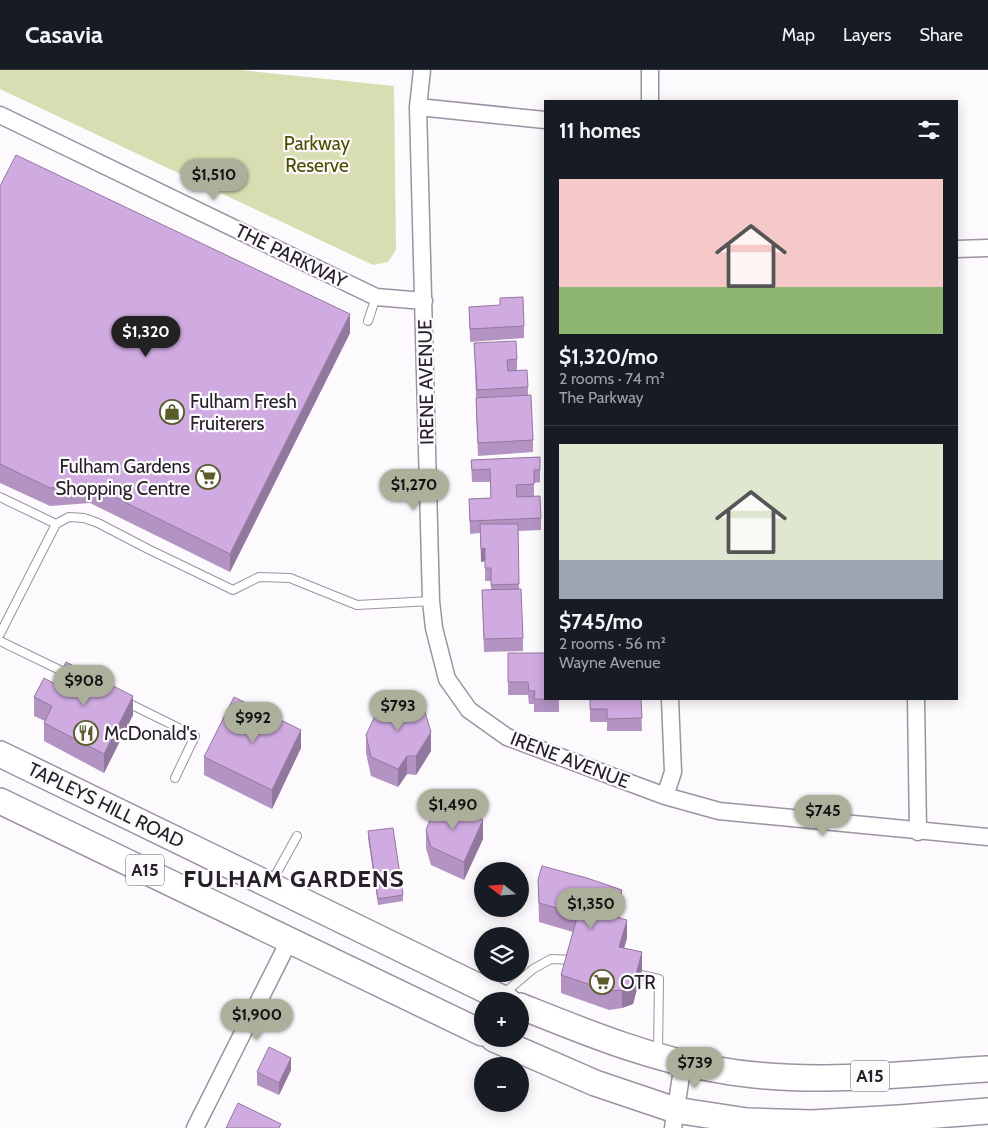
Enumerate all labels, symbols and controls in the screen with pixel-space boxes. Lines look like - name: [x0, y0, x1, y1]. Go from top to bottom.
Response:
- text: Casavia: [25, 20, 103, 49]
- text: Map: [782, 24, 815, 46]
- text: Layers: [843, 24, 892, 46]
- text: Share: [920, 24, 963, 46]
- icon: filters: [915, 116, 943, 144]
- text: 11 homes: [559, 118, 641, 143]
- park label: Parkway Reserve: [284, 132, 351, 177]
- pin: $1,510: [173, 158, 255, 201]
- text: $1,510: [192, 165, 236, 184]
- icon: home: [706, 211, 796, 301]
- street label: THE PARKWAY: [232, 219, 351, 293]
- pin: $1,320: [105, 316, 187, 358]
- street label: IRENE AVENUE: [413, 319, 439, 445]
- text: $1,320: [122, 322, 170, 341]
- text: $1,320/mo: [559, 344, 658, 369]
- text: 2 rooms · 74 m²: [559, 369, 665, 388]
- text: The Parkway: [559, 388, 644, 407]
- place label: Fulham Fresh Fruiterers: [190, 390, 297, 435]
- shop icon: Fulham Fresh Fruiterers: [159, 399, 185, 425]
- place label: Fulham Gardens Shopping Centre: [55, 455, 190, 500]
- supermarket icon: Fulham Gardens Shopping Centre: [195, 464, 221, 490]
- pin: $1,270: [373, 468, 455, 511]
- text: $1,270: [391, 475, 437, 494]
- icon: home: [706, 477, 796, 567]
- text: $745/mo: [559, 609, 643, 634]
- text: 2 rooms · 56 m²: [559, 634, 666, 653]
- text: Wayne Avenue: [559, 653, 660, 672]
- pin: $908: [54, 664, 114, 707]
- text: $908: [64, 671, 104, 690]
- pin: $793: [368, 690, 428, 732]
- text: $793: [380, 696, 416, 715]
- pin: $992: [223, 702, 283, 744]
- text: $992: [235, 708, 271, 727]
- restaurant icon: McDonald's: [73, 720, 99, 746]
- place label: McDonald's: [104, 722, 198, 745]
- street label: IRENE AVENUE: [507, 727, 633, 793]
- street label: TAPLEYS HILL ROAD: [24, 757, 188, 853]
- pin: $1,490: [412, 788, 494, 831]
- pin: $745: [793, 794, 853, 837]
- text: $1,490: [428, 795, 478, 814]
- text: $745: [805, 801, 841, 820]
- road number: A15: [126, 854, 164, 886]
- north arrow: [474, 862, 529, 918]
- map controls: [474, 862, 529, 1112]
- district label: FULHAM GARDENS: [183, 864, 405, 893]
- pin: $1,350: [550, 888, 632, 930]
- text: $1,350: [567, 894, 615, 913]
- button: layers: [474, 927, 529, 982]
- supermarket icon: OTR: [589, 969, 615, 995]
- place label: OTR: [620, 971, 656, 994]
- button: +: [474, 992, 529, 1047]
- pin: $1,900: [216, 998, 298, 1041]
- text: $1,900: [232, 1005, 282, 1024]
- pin: $739: [665, 1046, 725, 1089]
- text: $739: [677, 1053, 713, 1072]
- button: −: [474, 1057, 529, 1112]
- road number: A15: [851, 1060, 889, 1091]

